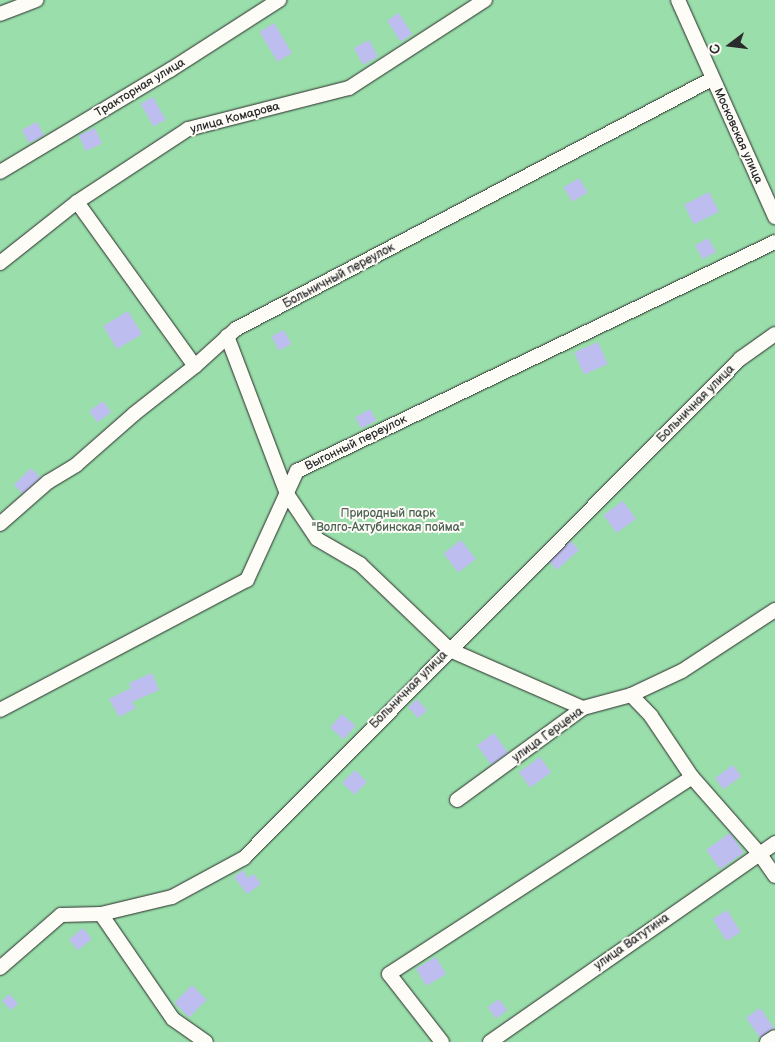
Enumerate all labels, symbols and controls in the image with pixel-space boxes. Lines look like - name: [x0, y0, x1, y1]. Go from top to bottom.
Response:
- north arrow: [705, 20, 755, 70]
- text: С: [706, 42, 725, 56]
- street label: Тракторная улица: [92, 55, 188, 121]
- street label: Московская улица: [710, 86, 766, 186]
- street label: улица Комарова: [189, 99, 281, 137]
- street label: Больничный переулок: [281, 240, 397, 312]
- street label: Больничная улица: [654, 362, 738, 446]
- street label: Выгонный переулок: [303, 412, 409, 474]
- park label: Природный парк "Волго-Ахтубинская пойма": [312, 507, 464, 535]
- street label: Больничная улица: [367, 648, 451, 732]
- street label: улица Герцена: [510, 704, 586, 766]
- street label: улица Ватутина: [592, 911, 672, 973]

